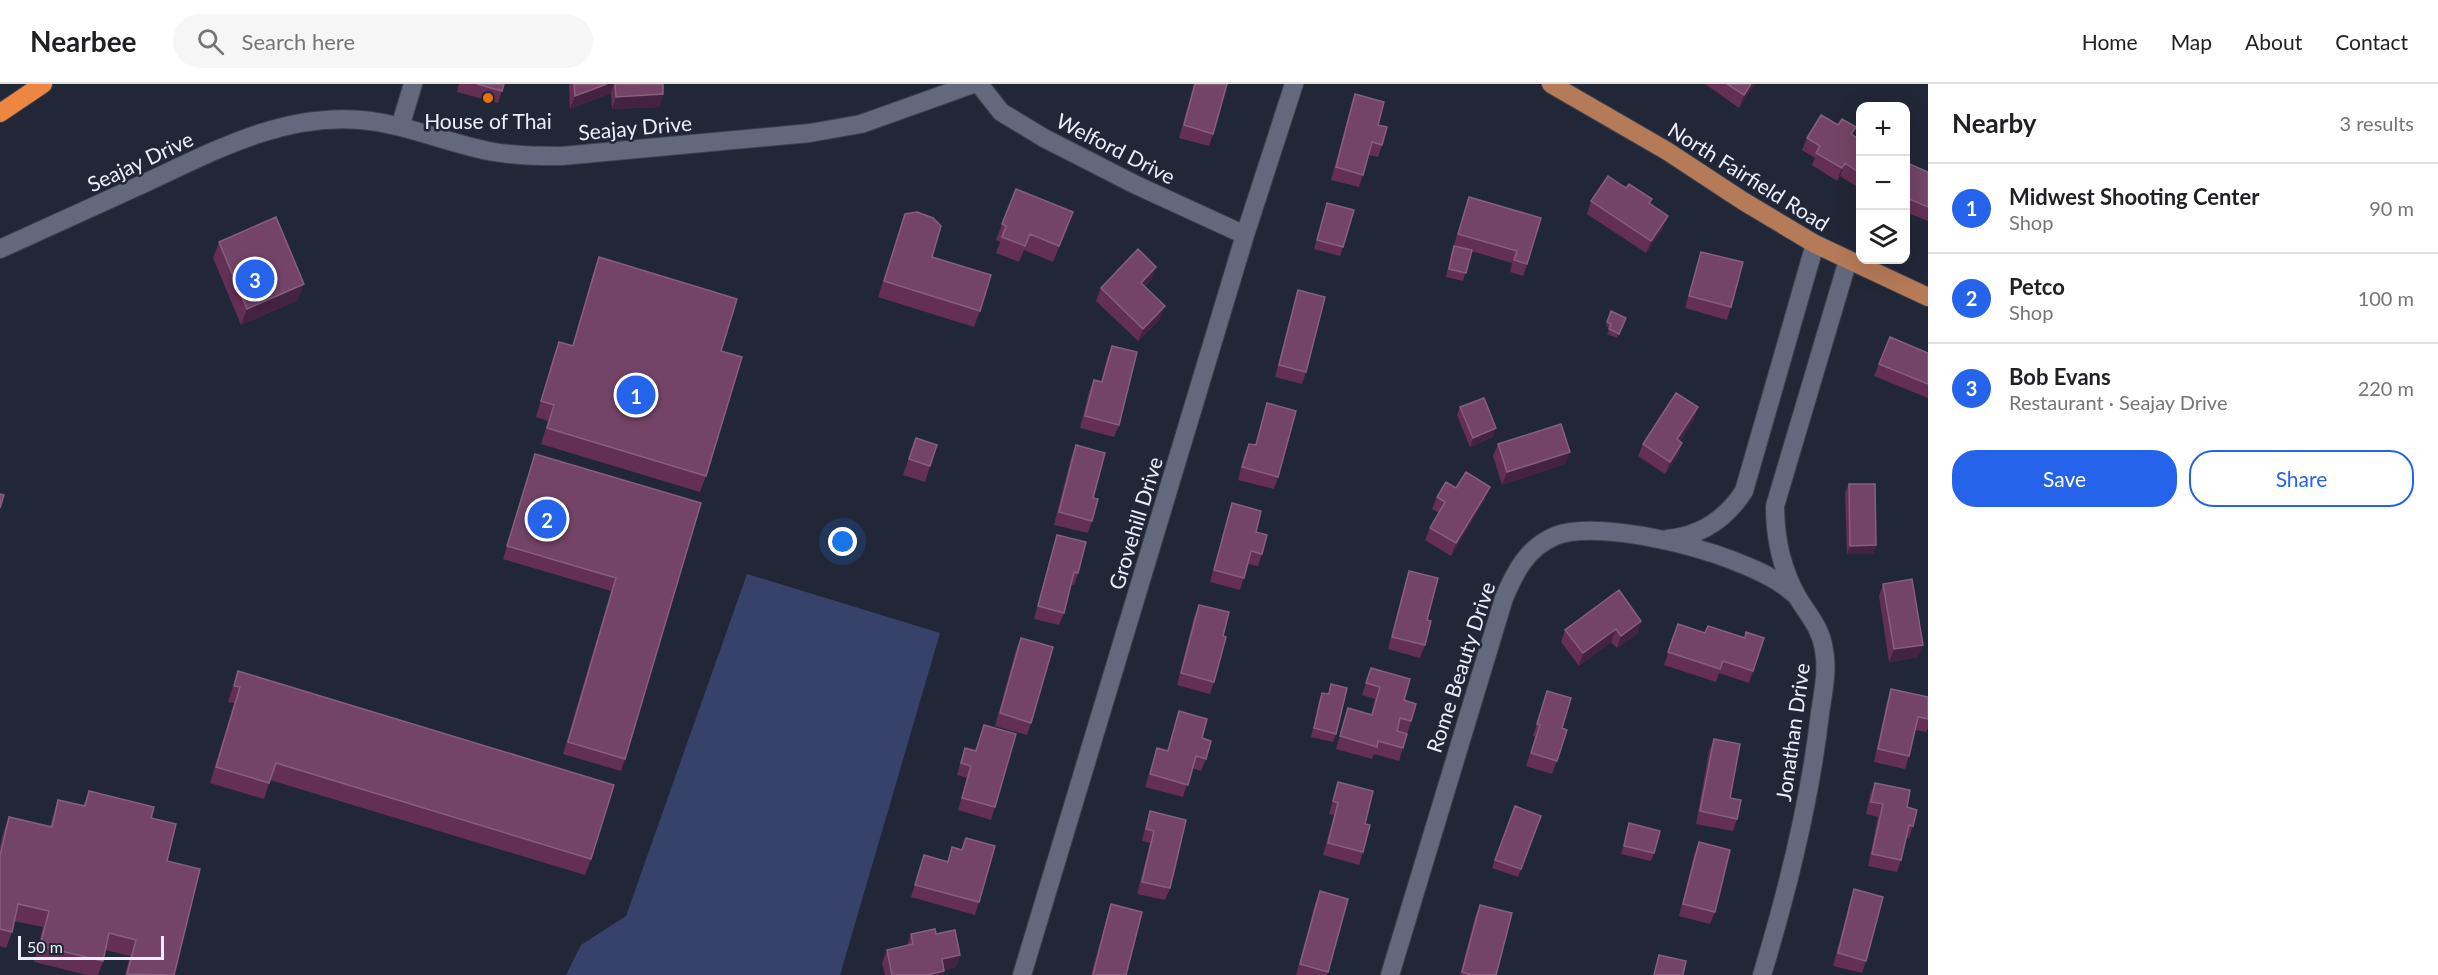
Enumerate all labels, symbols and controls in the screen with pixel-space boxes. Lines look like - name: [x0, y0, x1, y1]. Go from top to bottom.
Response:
- search box: [173, 14, 593, 68]
- text: Nearbee: [30, 24, 137, 58]
- icon: search: [194, 25, 227, 58]
- text: Search here: [242, 28, 355, 55]
- text: Home: [2082, 29, 2138, 54]
- text: Map: [2171, 29, 2212, 54]
- text: About: [2245, 29, 2302, 54]
- text: Contact: [2335, 29, 2408, 54]
- marker: House of Thai: [481, 91, 495, 105]
- map controls: [1856, 102, 1910, 264]
- button: +: [1856, 102, 1910, 156]
- street label: Welford Drive: [1052, 107, 1180, 189]
- text: Nearby: [1952, 107, 2037, 139]
- place label: House of Thai: [424, 108, 552, 133]
- street label: Seajay Drive: [577, 110, 693, 144]
- text: 3 results: [2339, 111, 2414, 135]
- street label: North Fairfield Road: [1664, 116, 1834, 236]
- street label: Seajay Drive: [83, 126, 197, 196]
- button: −: [1856, 156, 1910, 210]
- text: Midwest Shooting Center: [2009, 183, 2259, 210]
- text: 1: [1966, 196, 1977, 220]
- text: 90 m: [2369, 196, 2414, 220]
- button: layers: [1856, 210, 1910, 264]
- text: Shop: [2009, 210, 2053, 234]
- pin: 3: [236, 256, 274, 302]
- text: Petco: [2009, 273, 2065, 300]
- text: 2: [1966, 286, 1977, 310]
- text: 100 m: [2358, 286, 2414, 310]
- text: Shop: [2009, 300, 2053, 324]
- text: Bob Evans: [2009, 363, 2111, 390]
- pin: 1: [616, 372, 656, 418]
- text: 3: [1966, 376, 1977, 400]
- text: 220 m: [2358, 376, 2414, 400]
- text: Restaurant · Seajay Drive: [2009, 390, 2227, 414]
- button: Save: [1952, 450, 2177, 507]
- button: Share: [2189, 450, 2414, 507]
- street label: Grovehill Drive: [1103, 453, 1167, 593]
- pin: 2: [528, 496, 566, 542]
- your location: [828, 527, 857, 556]
- street label: Rome Beauty Drive: [1421, 578, 1499, 756]
- street label: Jonathan Drive: [1770, 661, 1814, 803]
- scale bar: [18, 933, 164, 960]
- text: 50 m: [27, 937, 63, 956]

